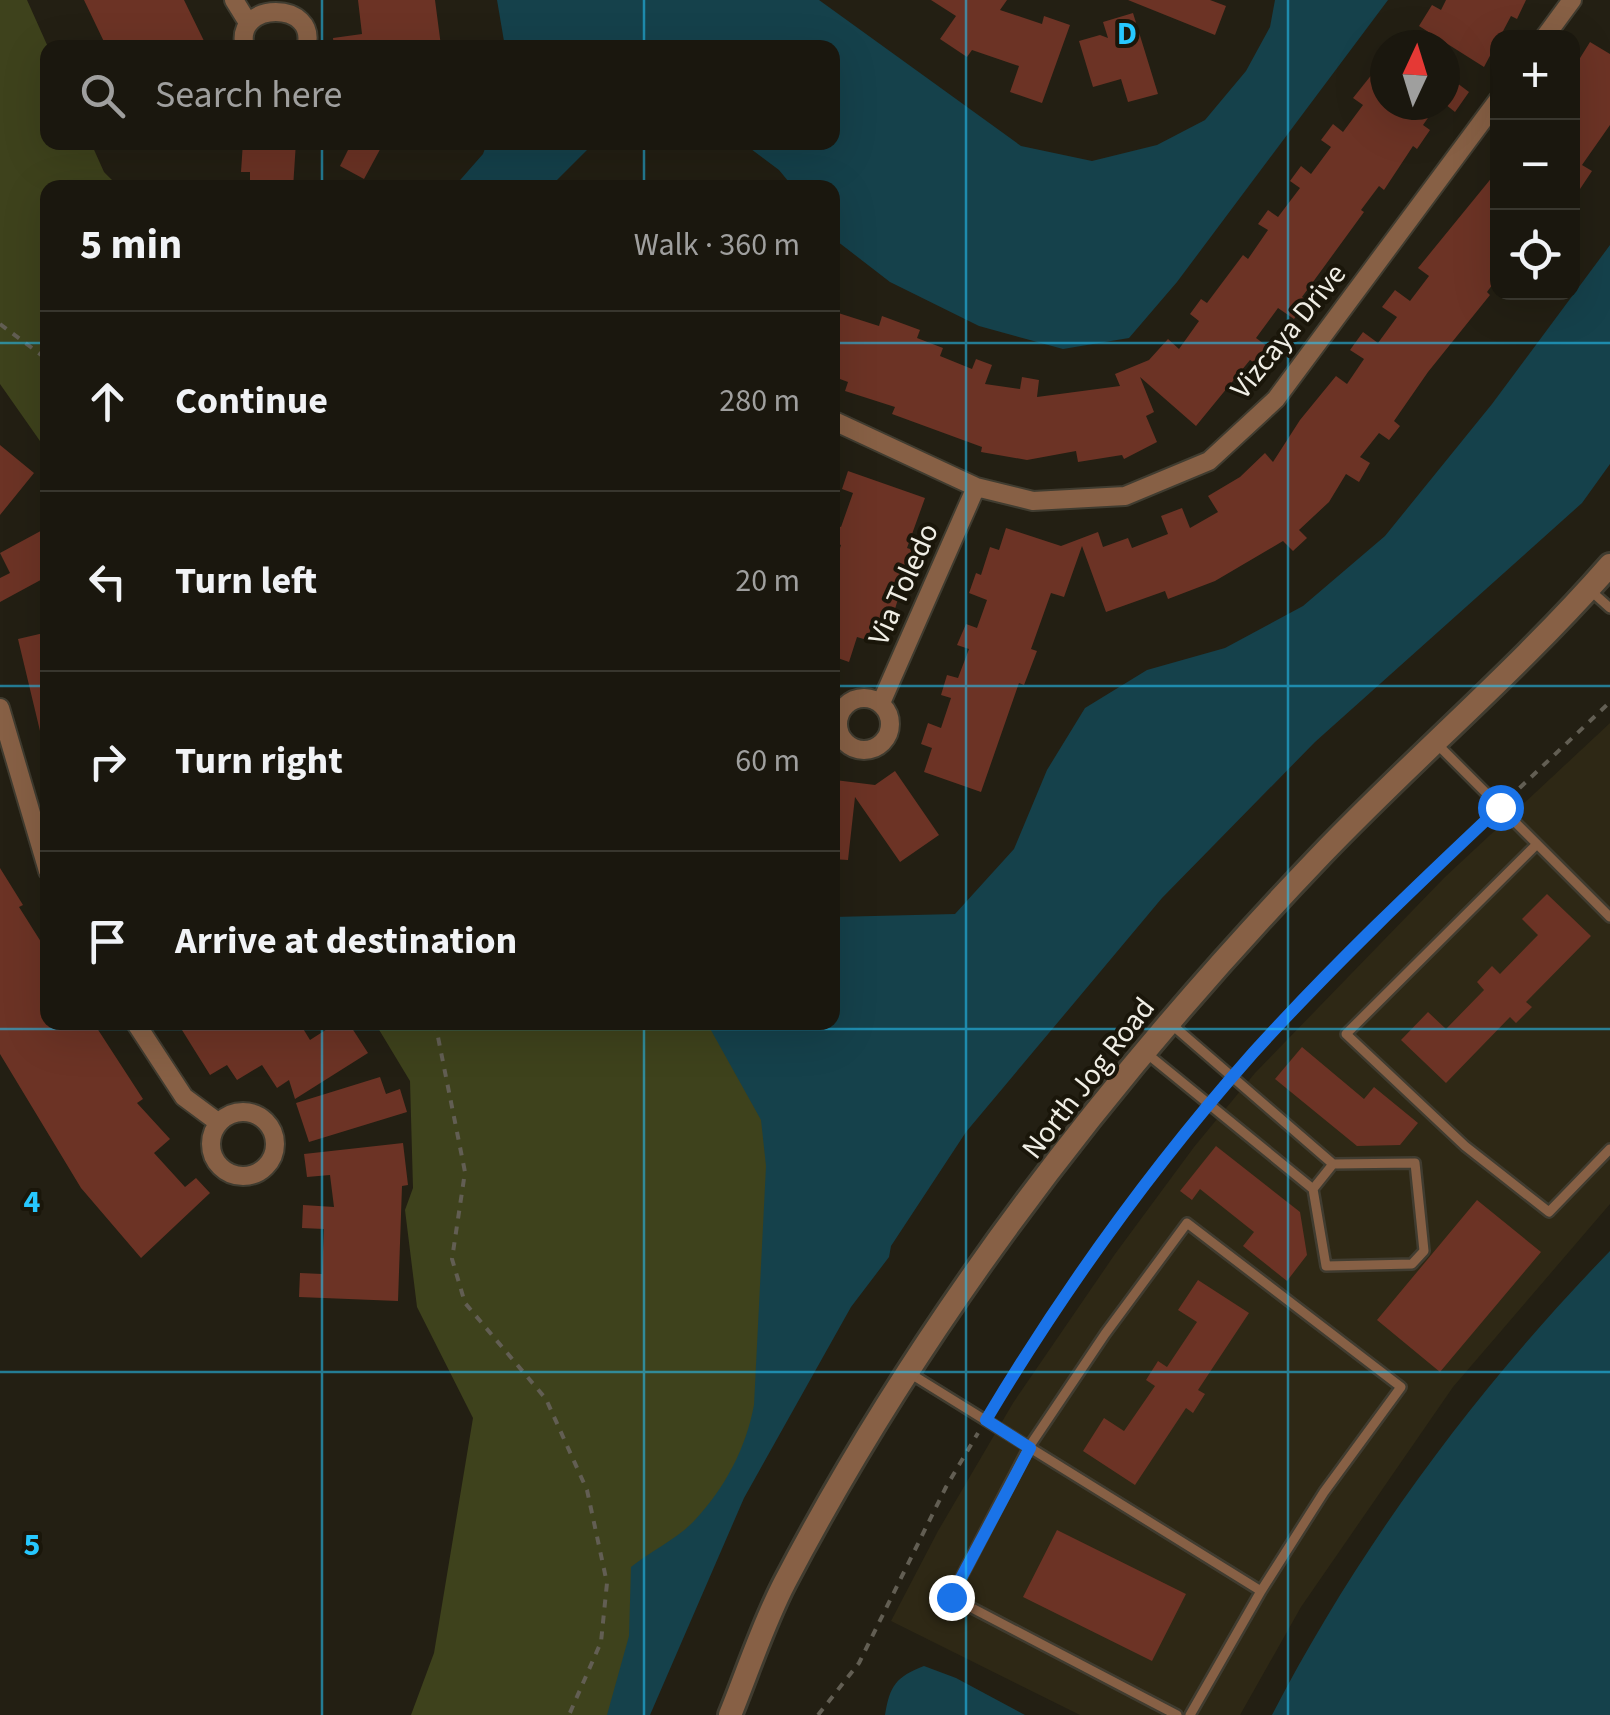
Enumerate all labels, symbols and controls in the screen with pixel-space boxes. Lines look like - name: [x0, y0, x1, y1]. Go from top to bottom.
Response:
- text: D: [1117, 11, 1137, 57]
- north arrow: [1370, 30, 1460, 120]
- map controls: [1490, 30, 1580, 300]
- button: +: [1490, 30, 1580, 120]
- search box: [40, 40, 840, 150]
- icon: search: [75, 68, 130, 123]
- text: Search here: [155, 68, 342, 122]
- button: −: [1490, 120, 1580, 210]
- button: locate: [1490, 210, 1580, 300]
- text: 5 min: [80, 215, 182, 275]
- text: Walk · 360 m: [634, 222, 800, 268]
- street label: Vizcaya Drive: [1220, 254, 1356, 408]
- icon: ahead: [80, 374, 135, 429]
- text: Continue: [175, 374, 328, 428]
- text: 280 m: [719, 378, 800, 424]
- street label: Via Toledo: [857, 516, 949, 652]
- icon: left: [80, 554, 135, 609]
- text: Turn left: [175, 554, 317, 608]
- text: 20 m: [735, 558, 800, 604]
- icon: right: [80, 734, 135, 789]
- text: Turn right: [175, 734, 343, 788]
- text: 60 m: [735, 738, 800, 784]
- route start: [1478, 785, 1524, 831]
- icon: arrive: [80, 914, 135, 969]
- text: Arrive at destination: [175, 914, 517, 968]
- street label: North Jog Road: [1012, 988, 1165, 1168]
- text: 4: [24, 1179, 41, 1225]
- text: 5: [24, 1522, 40, 1568]
- route end: [929, 1575, 975, 1621]

